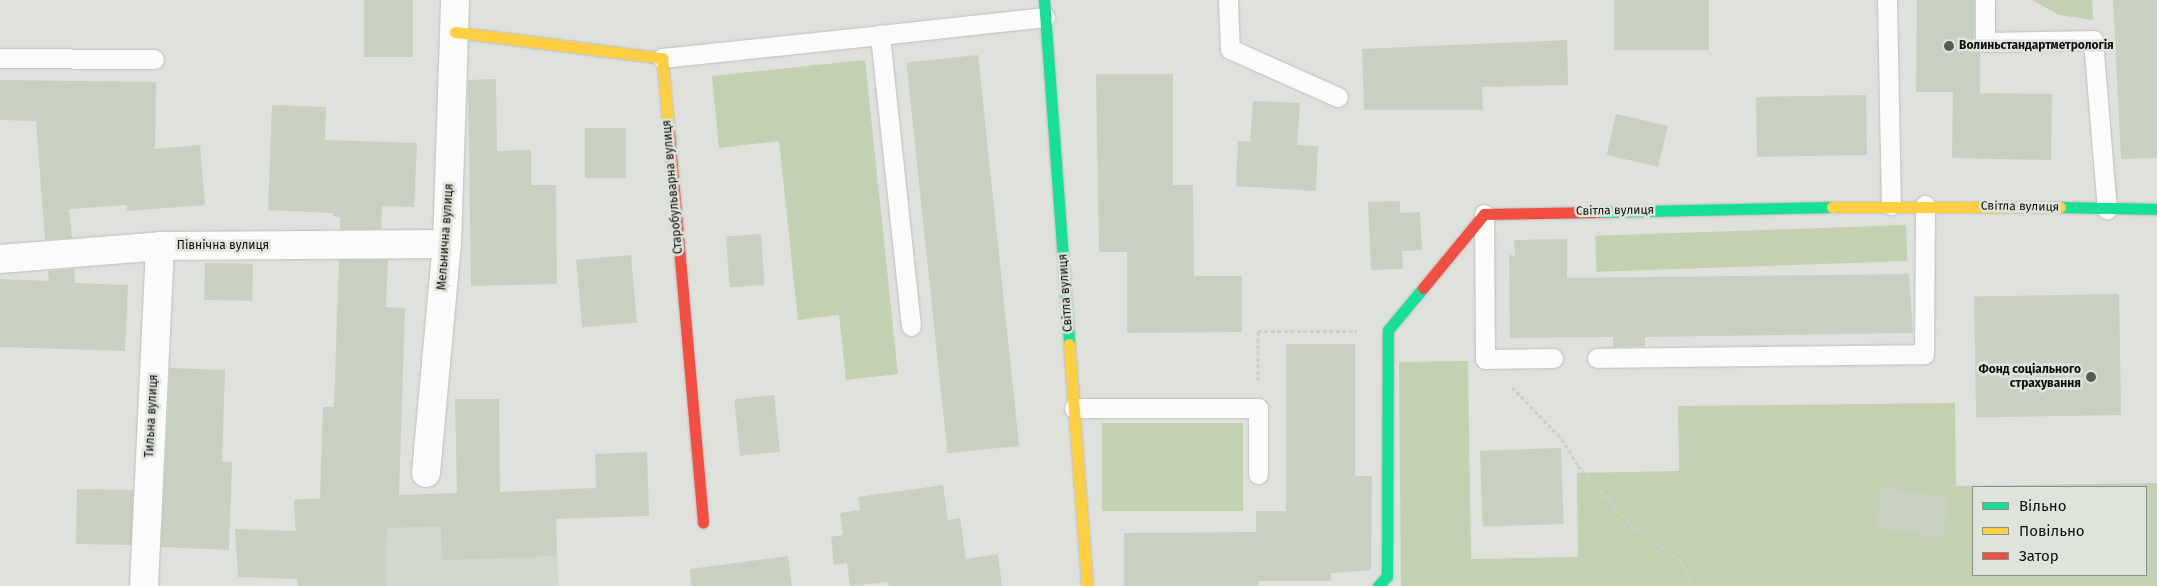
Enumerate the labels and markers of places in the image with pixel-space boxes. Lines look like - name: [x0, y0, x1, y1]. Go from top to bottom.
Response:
- place label: Волиньстандартметрологія: [1959, 39, 2114, 53]
- marker: Волиньстандартметрологія: [1943, 40, 1955, 52]
- place label: Фонд соціального страхування: [1979, 363, 2081, 391]
- marker: Фонд соціального страхування: [2085, 371, 2097, 383]

